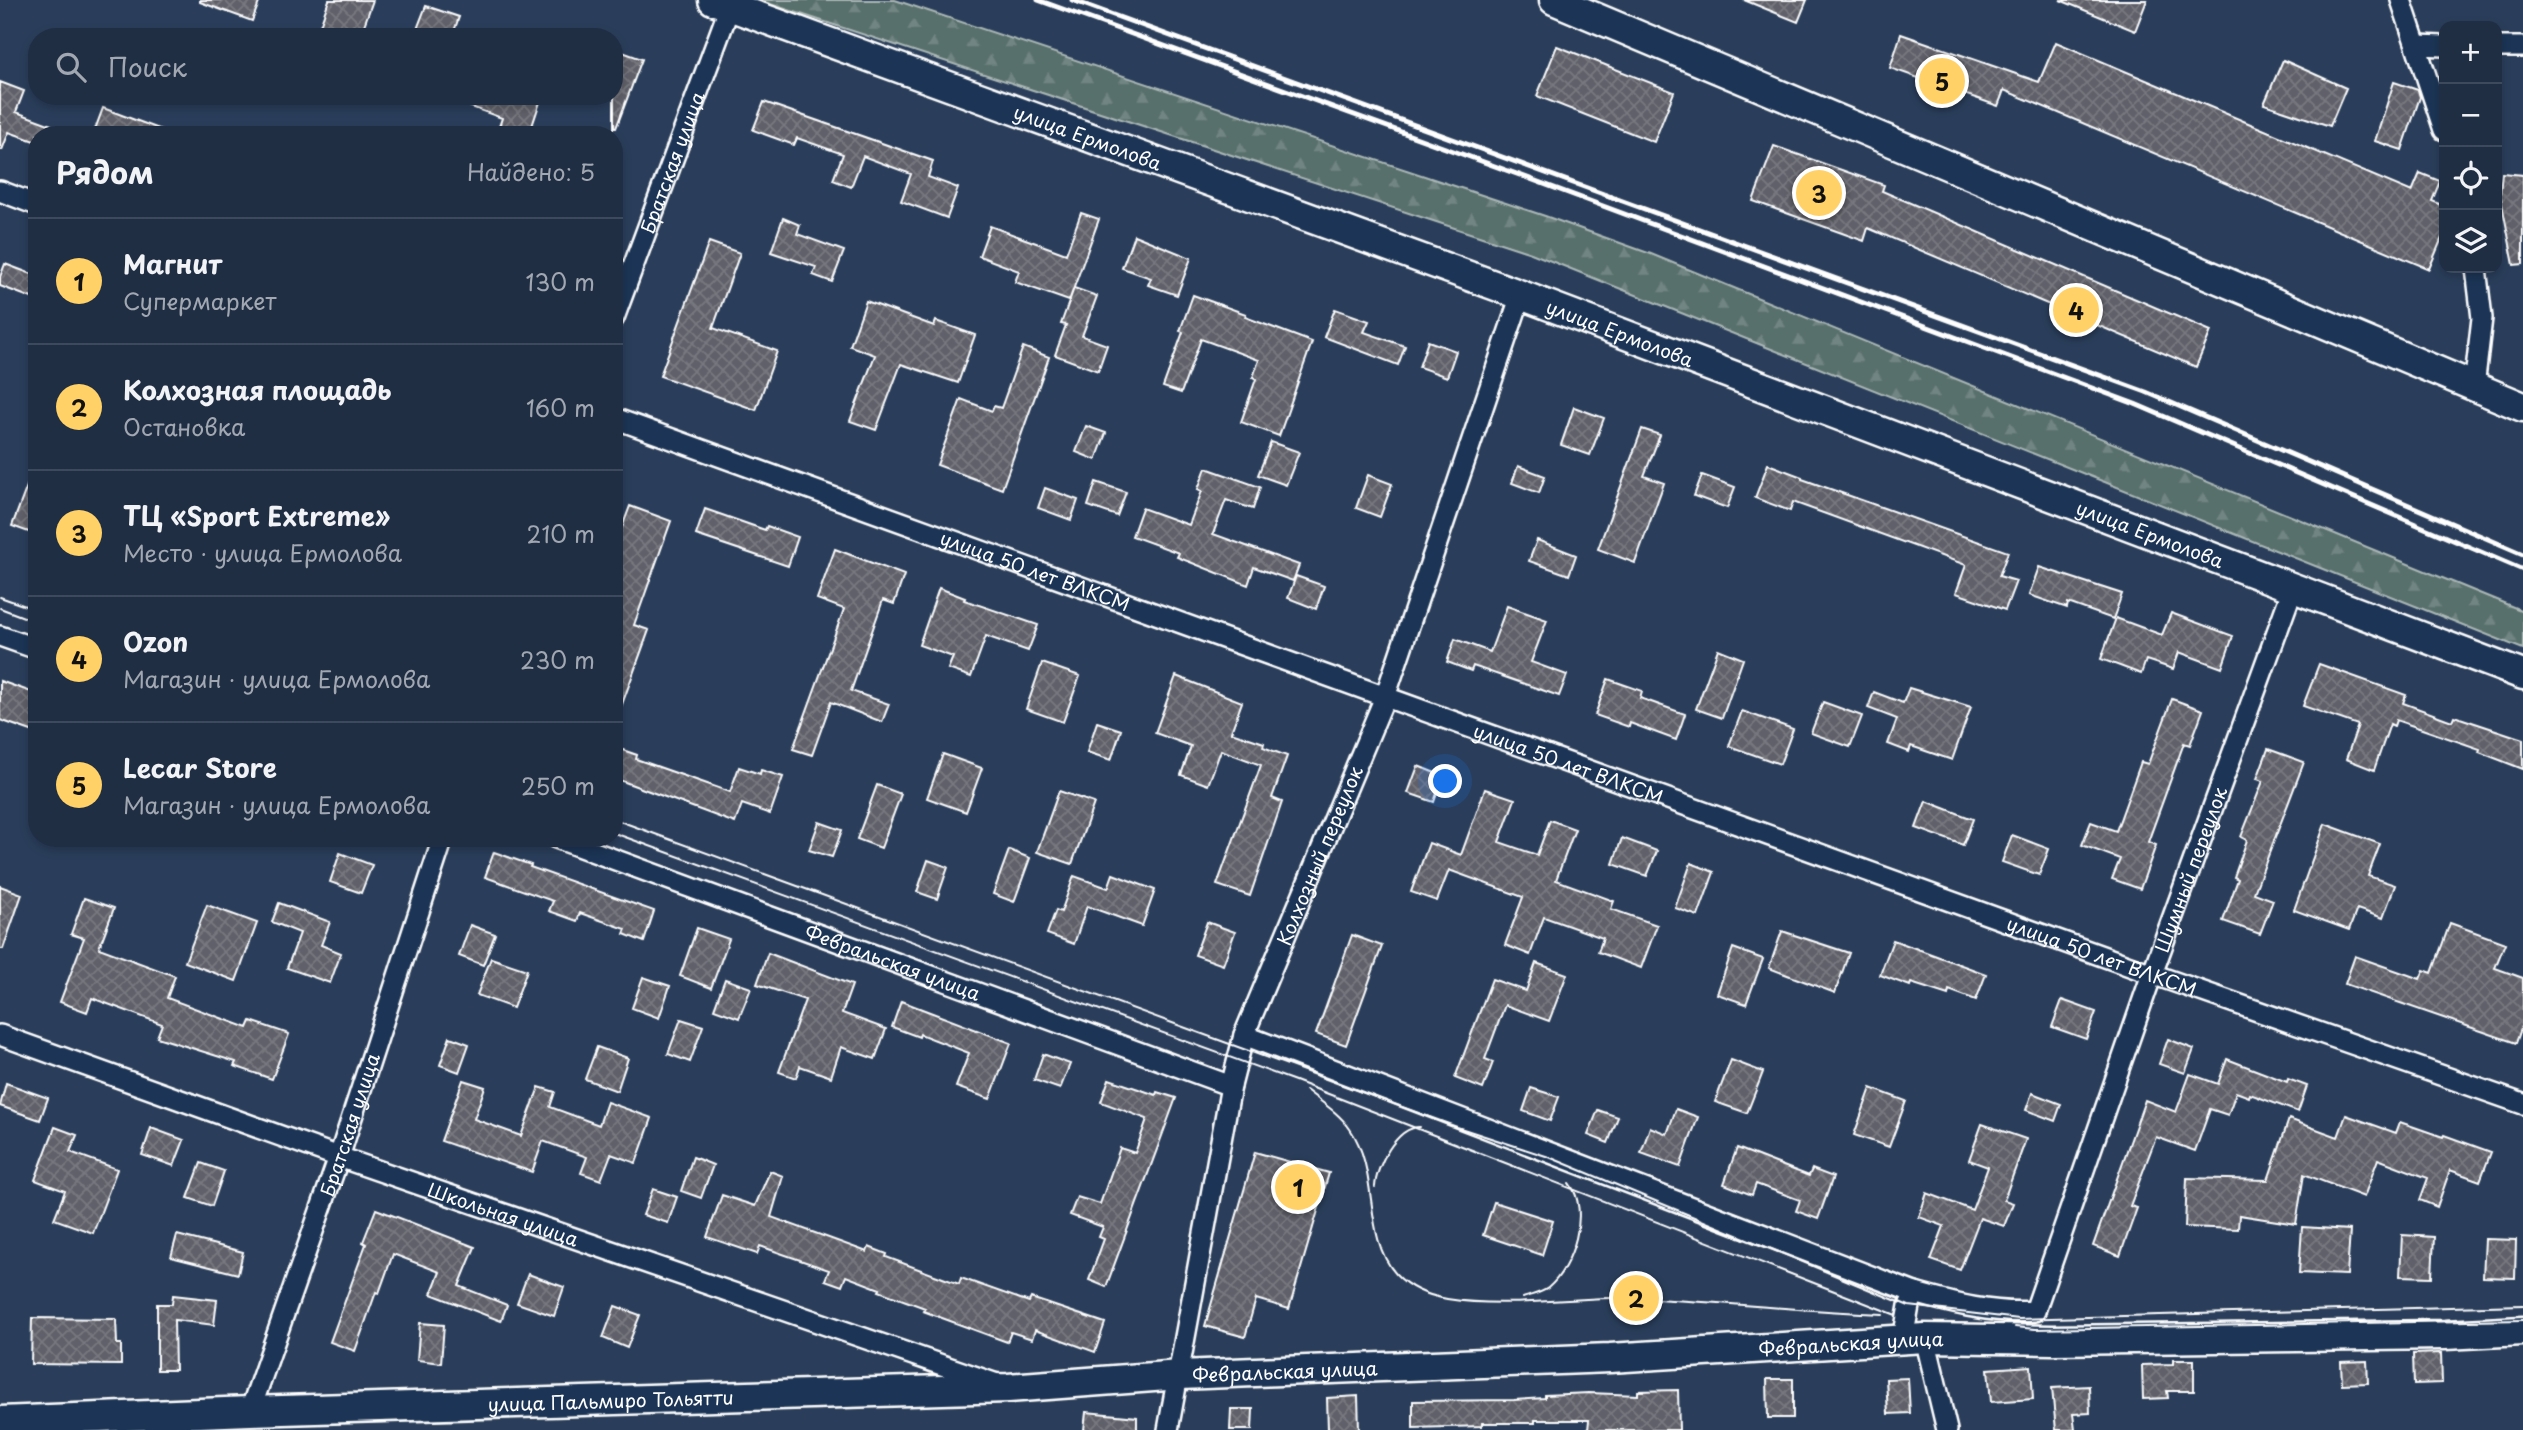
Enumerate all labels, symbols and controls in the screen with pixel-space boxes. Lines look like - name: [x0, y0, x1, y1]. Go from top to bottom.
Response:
- map controls: [2439, 21, 2502, 273]
- button: +: [2439, 21, 2502, 84]
- search box: [28, 28, 623, 105]
- text: Поиск: [108, 47, 187, 86]
- icon: search: [52, 48, 90, 86]
- pin: 5: [1919, 55, 1965, 107]
- button: −: [2439, 84, 2502, 147]
- street label: Братская улица: [633, 87, 711, 237]
- street label: улица Ермолова: [1010, 97, 1166, 177]
- button: locate: [2439, 147, 2502, 210]
- text: Рядом: [56, 149, 154, 194]
- text: Найдено: 5: [467, 154, 595, 189]
- pin: 3: [1796, 167, 1842, 219]
- button: layers: [2439, 210, 2502, 273]
- text: Магнит: [123, 244, 222, 283]
- text: 1: [74, 264, 85, 299]
- text: 130 m: [525, 264, 595, 299]
- text: Супермаркет: [123, 283, 277, 318]
- pin: 4: [2053, 284, 2099, 336]
- street label: улица Ермолова: [1542, 292, 1698, 373]
- text: Колхозная площадь: [123, 370, 392, 409]
- text: 2: [71, 390, 87, 425]
- text: 160 m: [526, 390, 595, 425]
- text: Остановка: [123, 409, 245, 444]
- street label: улица Ермолова: [2072, 493, 2228, 574]
- text: ТЦ «Sport Extreme»: [123, 496, 390, 535]
- text: 3: [71, 516, 87, 551]
- text: 210 m: [527, 516, 595, 551]
- street label: улица 50 лет ВЛКСМ: [937, 523, 1134, 617]
- text: Место · улица Ермолова: [123, 535, 402, 570]
- text: Ozon: [123, 622, 188, 661]
- text: 4: [71, 642, 87, 677]
- text: 230 m: [520, 642, 595, 677]
- text: Магазин · улица Ермолова: [123, 661, 430, 696]
- street label: улица 50 лет ВЛКСМ: [1470, 716, 1667, 810]
- text: Lecar Store: [123, 748, 277, 787]
- street label: Колхозный переулок: [1269, 761, 1369, 949]
- your location: [1428, 764, 1462, 798]
- text: 5: [72, 768, 86, 803]
- text: 250 m: [521, 768, 595, 803]
- street label: Шумный переулок: [2147, 782, 2234, 956]
- text: Магазин · улица Ермолова: [123, 787, 430, 822]
- street label: улица 50 лет ВЛКСМ: [2003, 909, 2201, 1003]
- street label: Февральская улица: [801, 917, 985, 1007]
- street label: Братская улица: [312, 1049, 386, 1200]
- pin: 1: [1275, 1161, 1321, 1213]
- street label: Школьная улица: [424, 1175, 582, 1253]
- pin: 2: [1613, 1272, 1659, 1324]
- street label: Февральская улица: [1758, 1324, 1944, 1363]
- street label: Февральская улица: [1192, 1353, 1378, 1388]
- street label: улица Пальмиро Тольятти: [487, 1382, 734, 1418]

